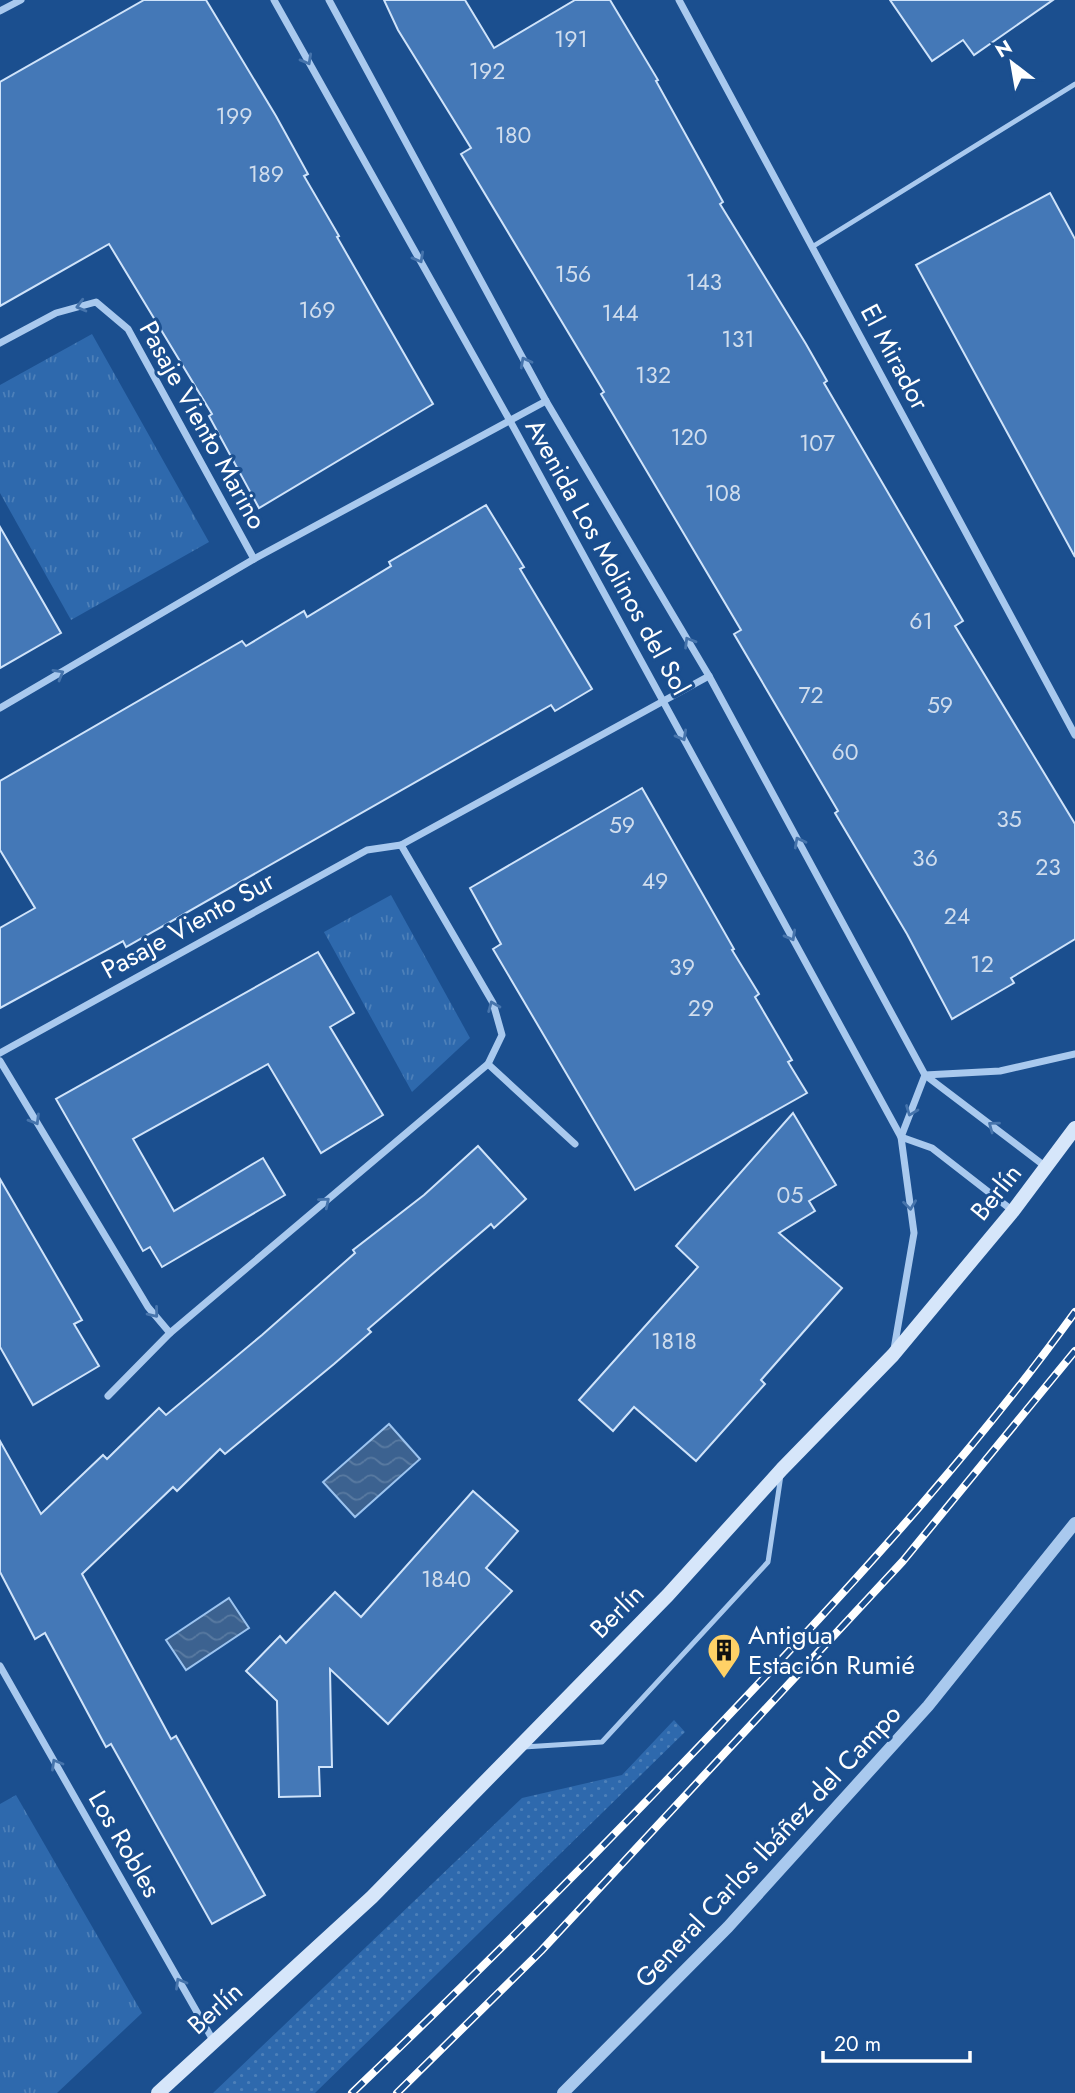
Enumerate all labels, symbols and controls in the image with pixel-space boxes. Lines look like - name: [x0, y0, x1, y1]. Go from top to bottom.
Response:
- house number: 191: [554, 22, 588, 56]
- north arrow: [977, 28, 1047, 98]
- text: N: [990, 33, 1017, 64]
- one-way arrow: [299, 52, 312, 65]
- house number: 192: [469, 54, 505, 88]
- house number: 199: [216, 99, 252, 133]
- house number: 180: [495, 118, 531, 152]
- house number: 189: [248, 157, 284, 191]
- one-way arrow: [410, 251, 424, 263]
- house number: 156: [555, 257, 591, 291]
- house number: 143: [686, 265, 722, 299]
- house number: 169: [299, 293, 335, 327]
- house number: 144: [601, 296, 639, 330]
- street label: El Mirador: [851, 297, 939, 417]
- one-way arrow: [75, 298, 87, 312]
- street label: Pasaje Viento Marino: [130, 314, 276, 536]
- house number: 131: [721, 322, 755, 356]
- one-way arrow: [519, 356, 533, 369]
- house number: 132: [635, 358, 671, 392]
- street label: Avenida Los Molinos del Sol: [516, 412, 700, 702]
- house number: 120: [670, 420, 708, 454]
- house number: 107: [799, 426, 835, 460]
- house number: 108: [705, 476, 741, 510]
- house number: 61: [909, 604, 933, 638]
- one-way arrow: [684, 637, 697, 650]
- one-way arrow: [51, 669, 64, 682]
- house number: 72: [798, 678, 824, 712]
- house number: 59: [927, 688, 953, 722]
- one-way arrow: [674, 729, 687, 742]
- house number: 60: [831, 735, 859, 769]
- house number: 35: [996, 802, 1022, 836]
- house number: 59: [609, 808, 635, 842]
- one-way arrow: [794, 837, 807, 849]
- house number: 36: [912, 841, 938, 875]
- house number: 23: [1035, 850, 1061, 884]
- street label: Pasaje Viento Sur: [95, 862, 282, 988]
- house number: 49: [642, 864, 668, 898]
- house number: 24: [944, 899, 970, 933]
- one-way arrow: [783, 929, 796, 941]
- house number: 12: [970, 947, 994, 981]
- house number: 39: [669, 950, 695, 984]
- house number: 29: [688, 991, 714, 1025]
- one-way arrow: [487, 1001, 501, 1013]
- one-way arrow: [906, 1104, 920, 1116]
- one-way arrow: [27, 1112, 40, 1125]
- one-way arrow: [988, 1122, 1000, 1135]
- street label: Berlín: [961, 1155, 1031, 1229]
- house number: 05: [777, 1178, 803, 1212]
- one-way arrow: [316, 1198, 329, 1210]
- one-way arrow: [902, 1199, 917, 1210]
- one-way arrow: [146, 1306, 159, 1318]
- house number: 1818: [651, 1324, 697, 1358]
- house number: 1840: [421, 1562, 471, 1596]
- street label: Berlín: [581, 1575, 653, 1647]
- place label: Antigua Estación Rumié: [748, 1616, 915, 1684]
- building icon: Antigua Estación Rumié: [705, 1631, 743, 1680]
- street label: General Carlos Ibáñez del Campo: [626, 1696, 910, 1996]
- one-way arrow: [51, 1758, 64, 1771]
- street label: Los Robles: [79, 1784, 171, 1904]
- street label: Berlín: [179, 1973, 251, 2043]
- one-way arrow: [175, 1977, 188, 1990]
- scale bar: [823, 2020, 970, 2064]
- text: 20 m: [834, 2029, 881, 2059]

